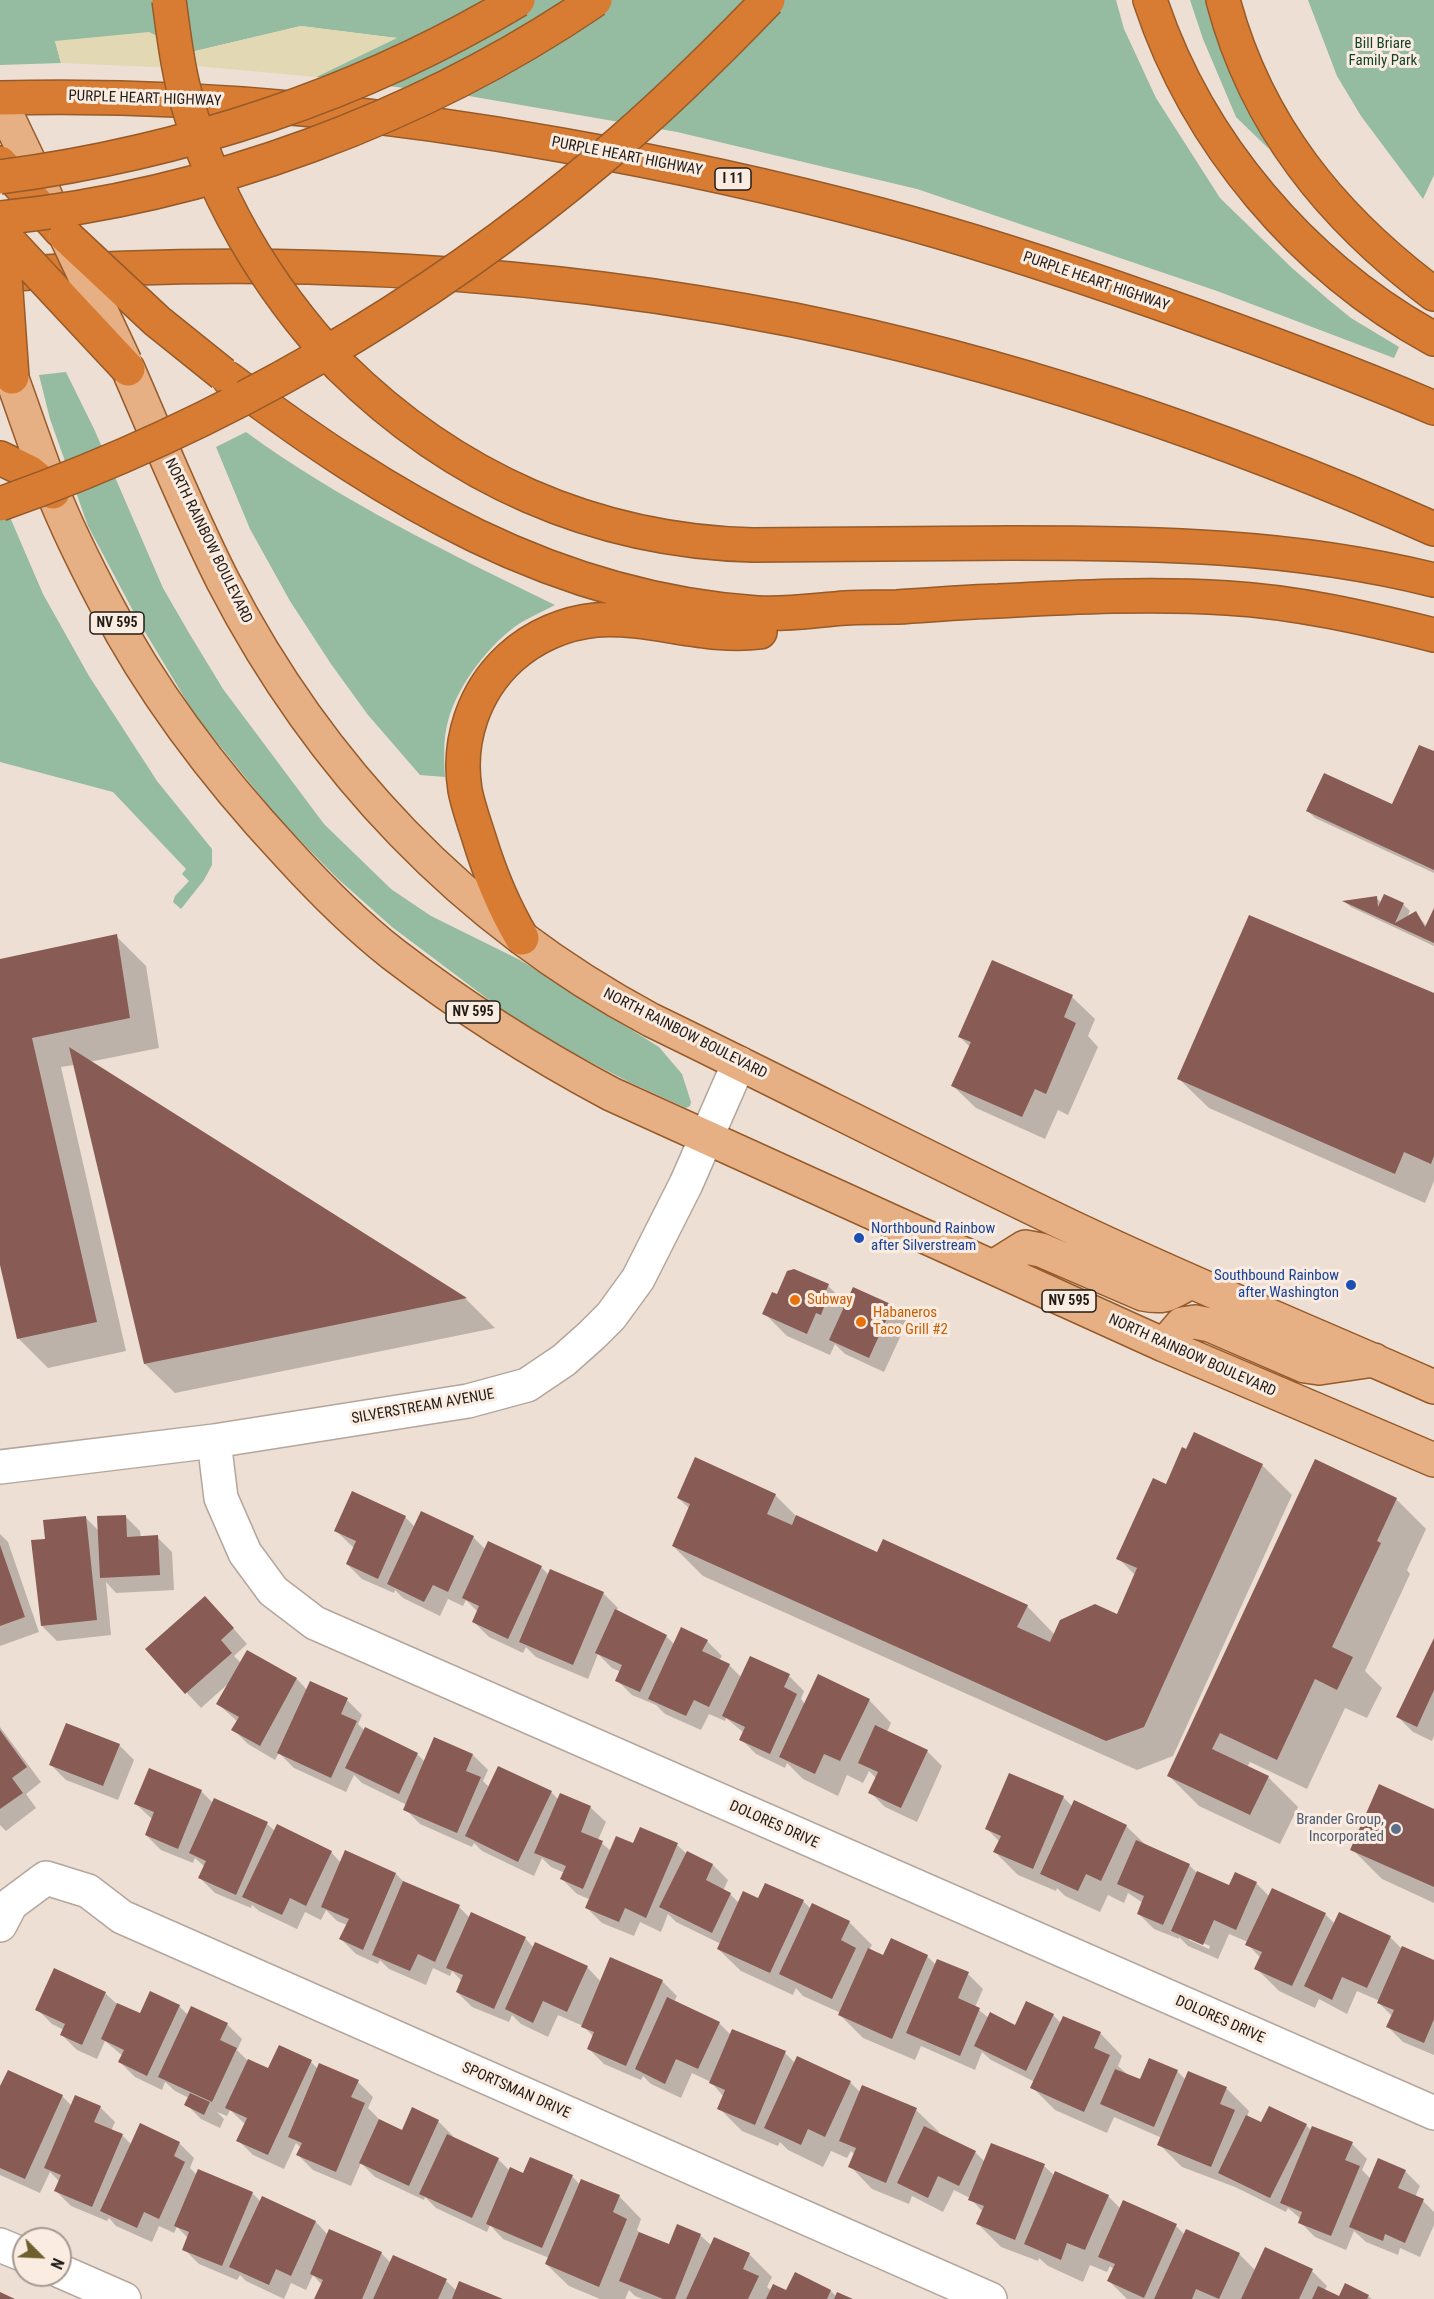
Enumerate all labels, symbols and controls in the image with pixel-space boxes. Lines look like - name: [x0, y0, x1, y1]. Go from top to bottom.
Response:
- park label: Bill Briare Family Park: [1349, 35, 1417, 70]
- street label: PURPLE HEART HIGHWAY: [68, 87, 222, 111]
- street label: PURPLE HEART HIGHWAY: [550, 134, 704, 180]
- road number: I 11: [715, 168, 751, 190]
- street label: PURPLE HEART HIGHWAY: [1021, 249, 1171, 315]
- street label: NORTH RAINBOW BOULEVARD: [160, 456, 256, 626]
- road number: NV 595: [90, 612, 144, 634]
- street label: NORTH RAINBOW BOULEVARD: [600, 985, 770, 1083]
- road number: NV 595: [446, 1001, 500, 1023]
- place label: Northbound Rainbow after Silverstream: [871, 1220, 995, 1255]
- marker: Northbound Rainbow after Silverstream: [852, 1231, 866, 1245]
- place label: Southbound Rainbow after Washington: [1214, 1267, 1339, 1302]
- marker: Southbound Rainbow after Washington: [1344, 1278, 1358, 1292]
- road number: NV 595: [1042, 1290, 1096, 1312]
- place label: Subway: [807, 1291, 852, 1309]
- marker: Subway: [788, 1293, 802, 1307]
- place label: Habaneros Taco Grill #2: [873, 1304, 948, 1339]
- street label: NORTH RAINBOW BOULEVARD: [1106, 1311, 1278, 1401]
- marker: Habaneros Taco Grill #2: [854, 1315, 868, 1329]
- street label: SILVERSTREAM AVENUE: [350, 1386, 496, 1428]
- street label: DOLORES DRIVE: [726, 1797, 822, 1853]
- place label: Brander Group, Incorporated: [1296, 1811, 1384, 1846]
- marker: Brander Group, Incorporated: [1389, 1822, 1403, 1836]
- street label: DOLORES DRIVE: [1172, 1992, 1268, 2048]
- street label: SPORTSMAN DRIVE: [459, 2059, 573, 2123]
- north arrow: [12, 2227, 72, 2287]
- text: N: [46, 2255, 68, 2272]

